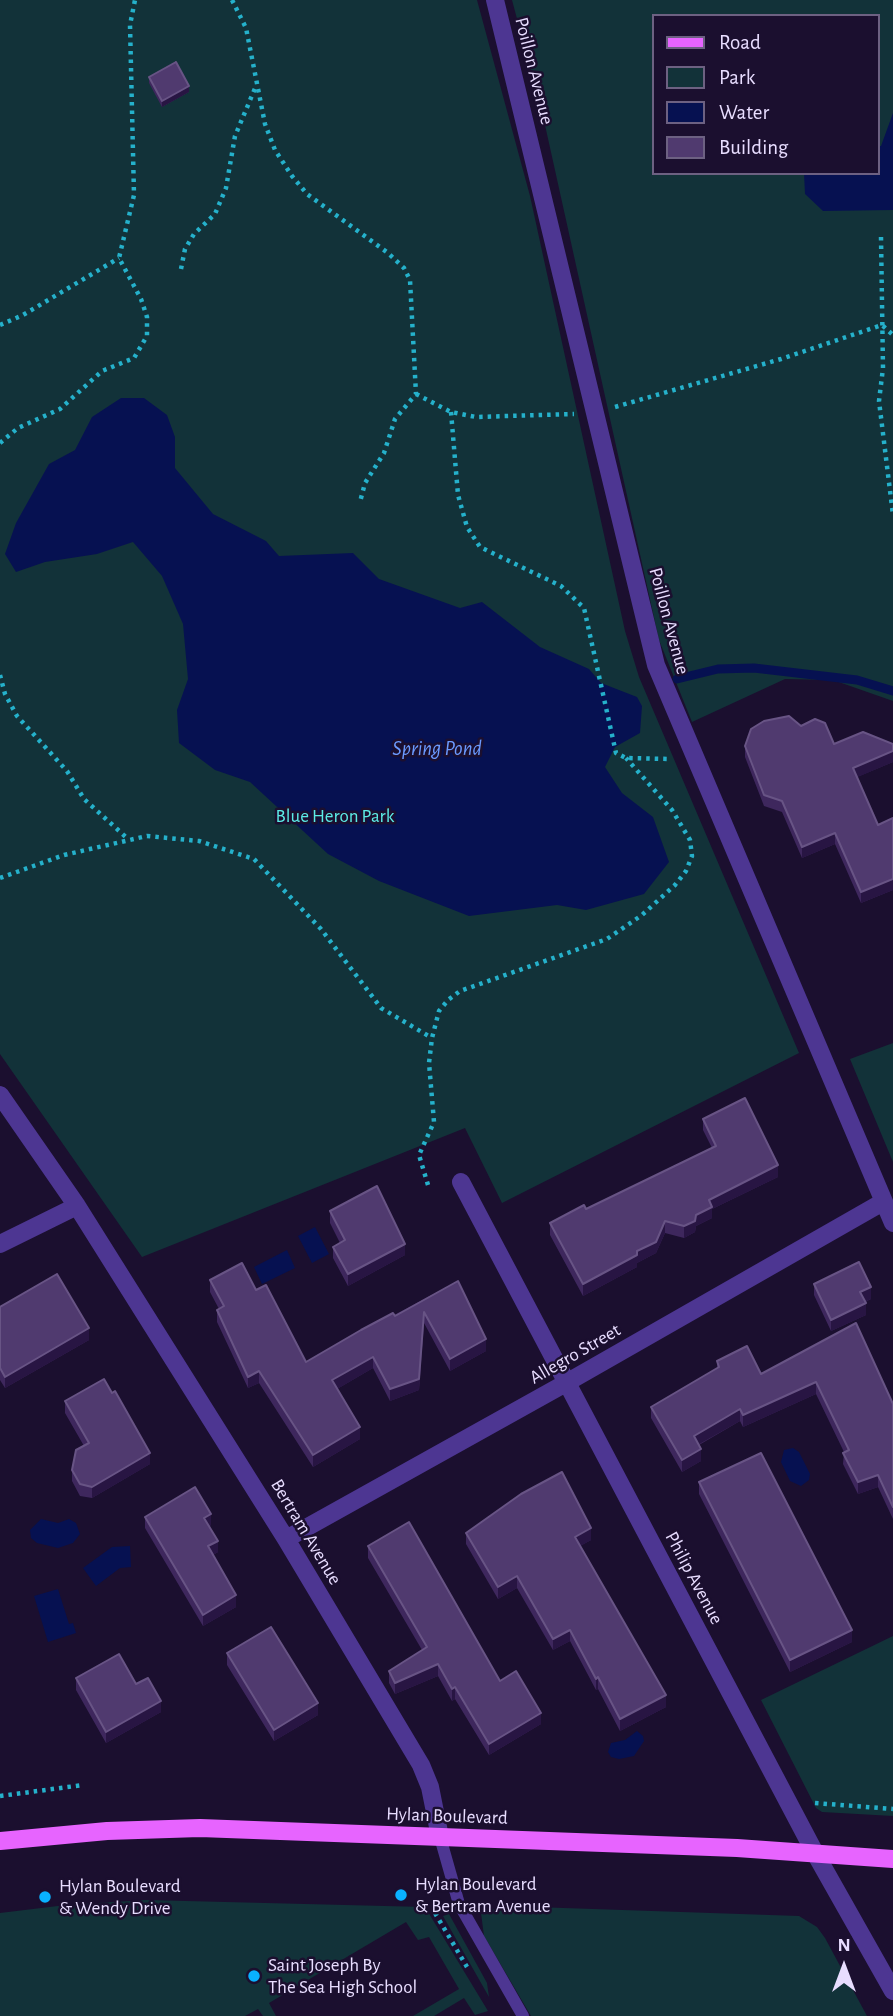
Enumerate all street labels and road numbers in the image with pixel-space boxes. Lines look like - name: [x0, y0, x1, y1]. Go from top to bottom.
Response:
- street label: Poillon Avenue: [510, 15, 558, 127]
- street label: Poillon Avenue: [644, 565, 694, 677]
- street label: Allegro Street: [525, 1319, 625, 1389]
- street label: Bertram Avenue: [266, 1475, 346, 1589]
- street label: Philip Avenue: [660, 1528, 728, 1628]
- street label: Hylan Boulevard: [386, 1802, 508, 1830]

